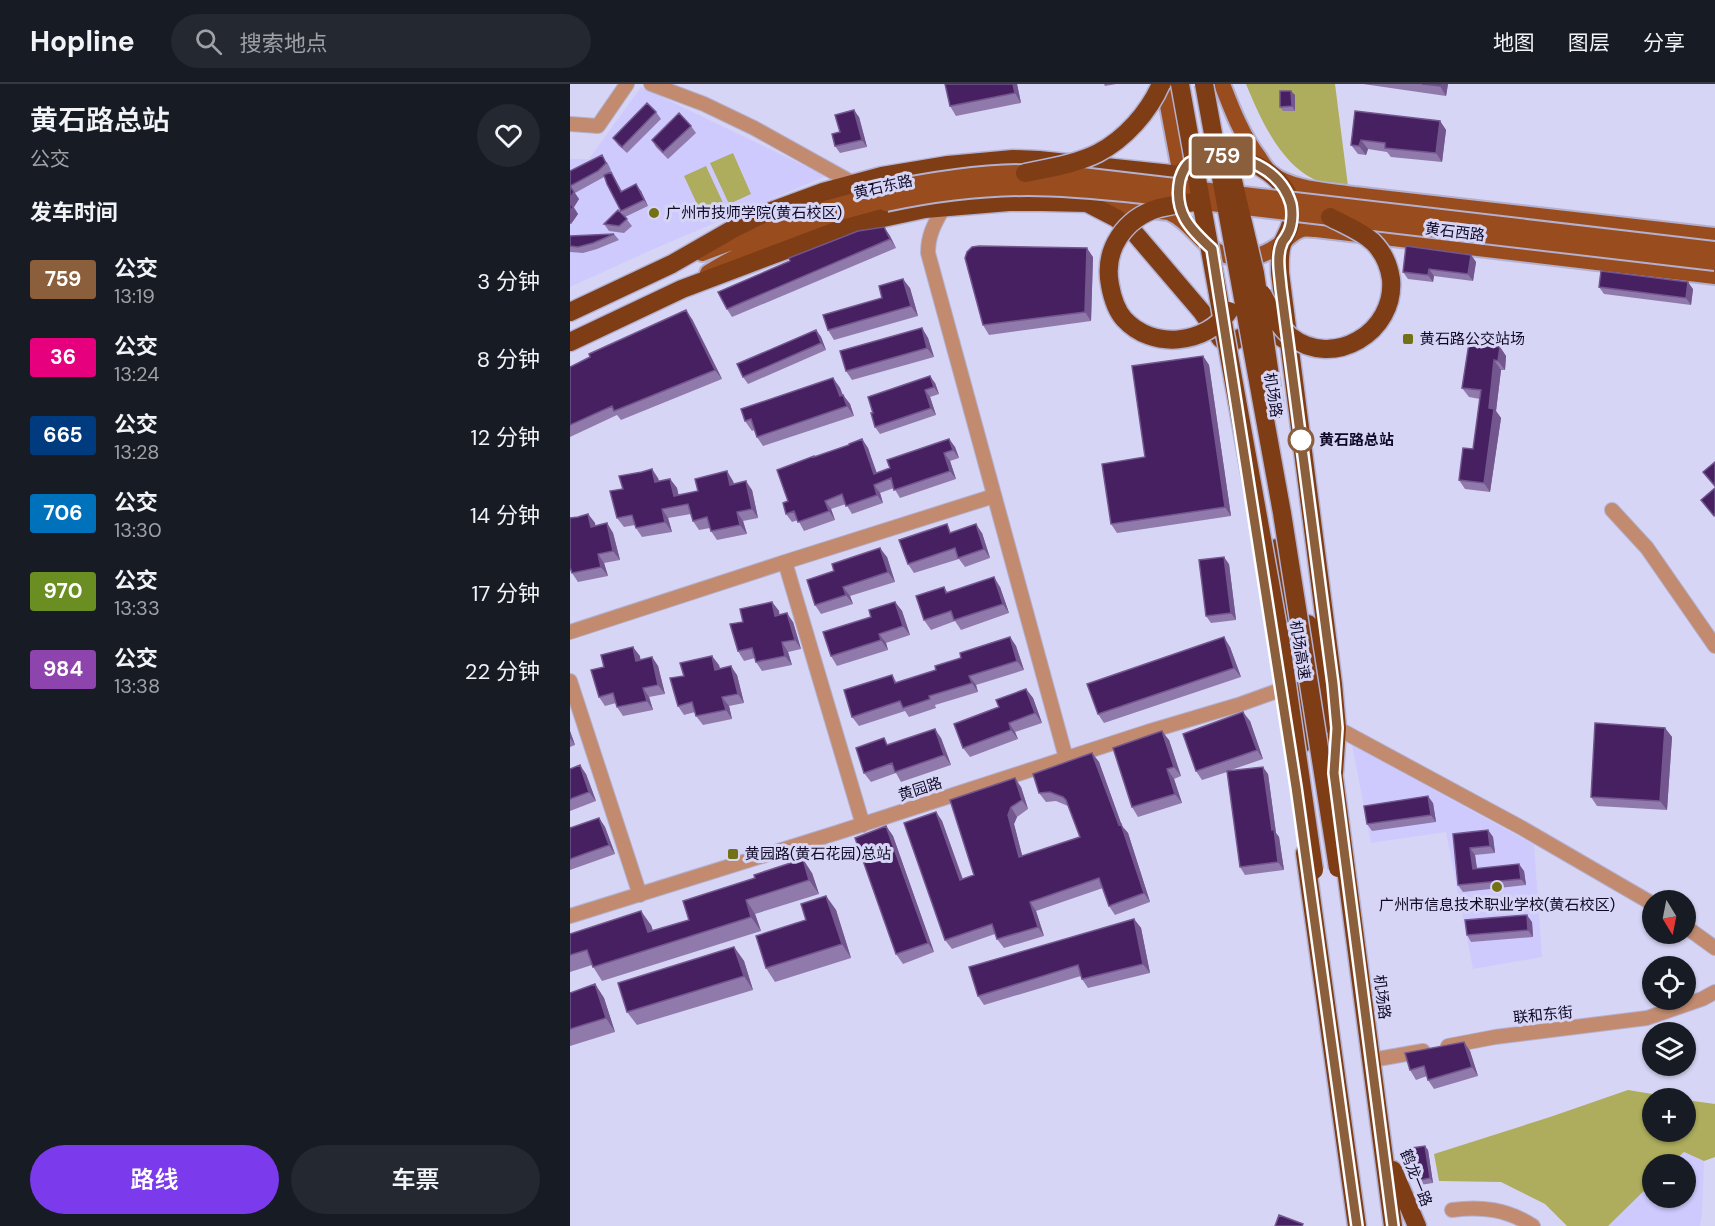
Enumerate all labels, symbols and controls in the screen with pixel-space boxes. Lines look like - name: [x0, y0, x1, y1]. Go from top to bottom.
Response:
- search box: [171, 14, 591, 68]
- text: Hopline: [30, 23, 135, 60]
- icon: search: [192, 25, 225, 58]
- text: 搜索地点: [240, 29, 328, 58]
- text: 地图: [1493, 29, 1535, 57]
- text: 图层: [1568, 29, 1610, 57]
- text: 分享: [1643, 29, 1685, 57]
- text: 黄石路总站: [30, 102, 170, 139]
- button: heart: [477, 104, 540, 167]
- line badge: 759: [1188, 136, 1256, 176]
- text: 759: [1204, 142, 1240, 170]
- text: 公交: [30, 146, 70, 172]
- street label: 黄石东路: [852, 171, 914, 203]
- text: 发车时间: [30, 198, 118, 227]
- place label: 广州市技师学院(黄石校区): [666, 203, 842, 223]
- marker: 广州市技师学院(黄石校区): [647, 206, 661, 220]
- street label: 黄石西路: [1424, 218, 1486, 246]
- text: 公交: [114, 254, 158, 283]
- text: 759: [45, 265, 81, 293]
- text: 3 分钟: [477, 267, 540, 296]
- text: 13:19: [114, 283, 155, 309]
- place label: 黄石路公交站场: [1420, 329, 1525, 349]
- text: 公交: [114, 332, 158, 361]
- marker: 黄石路公交站场: [1401, 332, 1415, 346]
- text: 36: [50, 343, 76, 371]
- text: 8 分钟: [477, 345, 540, 374]
- text: 13:24: [114, 361, 159, 387]
- street label: 机场路: [1260, 371, 1286, 419]
- text: 公交: [114, 410, 158, 439]
- text: 665: [43, 421, 83, 449]
- text: 12 分钟: [471, 423, 540, 452]
- marker: 黄石路总站: [1288, 427, 1314, 453]
- place label: 黄石路总站: [1319, 430, 1394, 450]
- text: 13:28: [114, 439, 159, 465]
- text: 公交: [114, 488, 158, 517]
- text: 706: [43, 499, 83, 527]
- text: 14 分钟: [470, 501, 540, 530]
- text: 13:30: [114, 517, 162, 543]
- text: 公交: [114, 566, 158, 595]
- text: 970: [43, 577, 83, 605]
- text: 17 分钟: [472, 579, 540, 608]
- text: 13:33: [114, 595, 160, 621]
- street label: 机场高速: [1285, 619, 1315, 681]
- text: 公交: [114, 644, 158, 673]
- text: 984: [43, 655, 83, 683]
- text: 22 分钟: [465, 657, 540, 686]
- text: 13:38: [114, 673, 160, 699]
- street label: 黄园路: [896, 773, 944, 805]
- place label: 黄园路(黄石花园)总站: [745, 844, 891, 864]
- marker: 黄园路(黄石花园)总站: [726, 847, 740, 861]
- marker: 广州市信息技术职业学校(黄石校区): [1490, 880, 1504, 894]
- north arrow: [1642, 890, 1696, 944]
- map controls: [1642, 890, 1696, 1208]
- place label: 广州市信息技术职业学校(黄石校区): [1379, 895, 1615, 915]
- button: locate: [1642, 956, 1696, 1010]
- street label: 机场路: [1369, 973, 1395, 1021]
- street label: 联和东街: [1512, 1002, 1574, 1028]
- button: layers: [1642, 1022, 1696, 1076]
- button: +: [1642, 1088, 1696, 1142]
- button: 路线: [30, 1145, 279, 1214]
- button: 车票: [291, 1145, 540, 1214]
- street label: 鹤龙一路: [1395, 1146, 1437, 1210]
- button: −: [1642, 1154, 1696, 1208]

